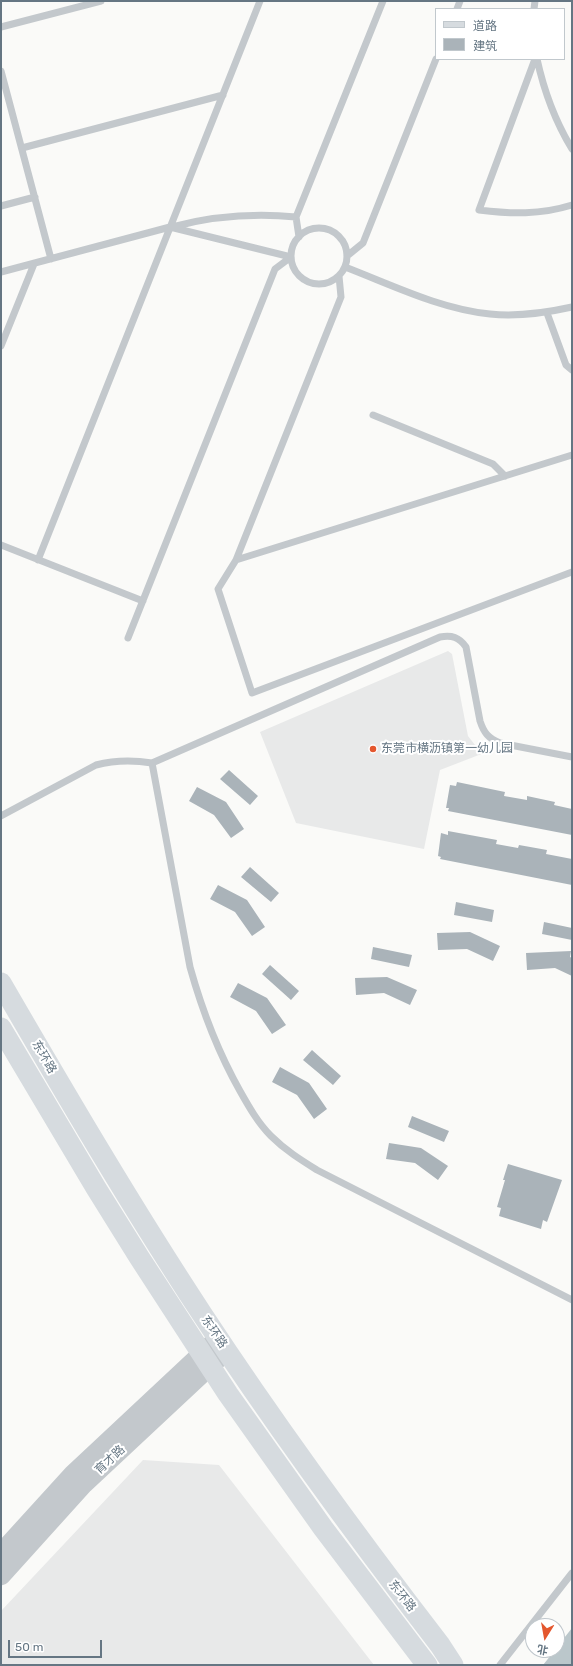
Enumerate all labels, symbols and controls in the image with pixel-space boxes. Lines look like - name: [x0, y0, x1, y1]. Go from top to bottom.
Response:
- legend: [435, 8, 565, 60]
- text: 道路: [473, 19, 497, 33]
- text: 建筑: [473, 39, 497, 53]
- place label: 东莞市横沥镇第一幼儿园: [381, 742, 513, 756]
- marker: 东莞市横沥镇第一幼儿园: [368, 744, 378, 754]
- street label: 东环路: [29, 1038, 59, 1076]
- street label: 东环路: [198, 1313, 230, 1351]
- street label: 育才路: [92, 1442, 128, 1478]
- street label: 东环路: [385, 1577, 419, 1615]
- north arrow: [525, 1618, 565, 1658]
- scale bar: [10, 1632, 104, 1658]
- text: 50 m: [15, 1640, 43, 1654]
- text: 北: [536, 1642, 549, 1657]

